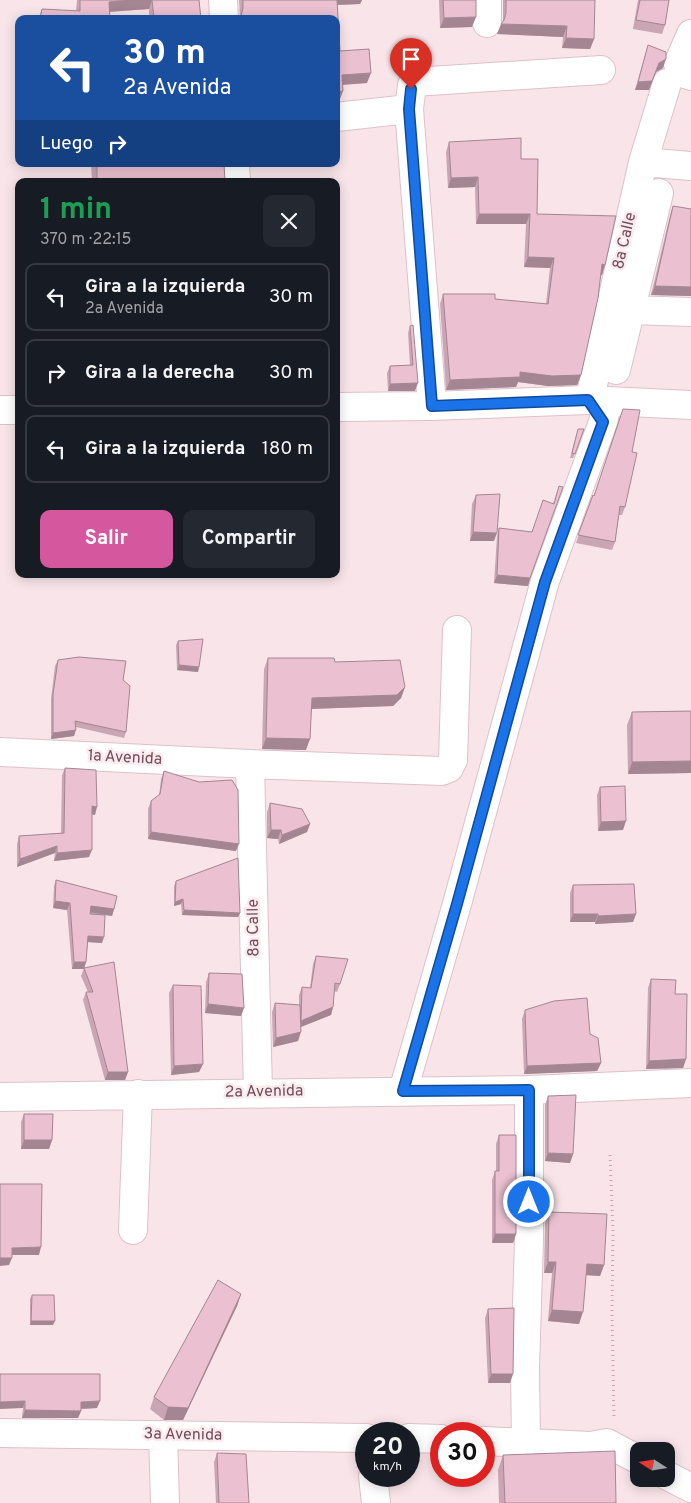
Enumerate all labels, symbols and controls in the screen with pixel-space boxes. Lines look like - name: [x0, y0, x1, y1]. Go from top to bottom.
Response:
- text: 30 m: [123, 32, 206, 76]
- icon: left: [40, 35, 105, 100]
- pin: [390, 38, 432, 89]
- icon: arrive: [397, 45, 425, 73]
- text: 2a Avenida: [123, 75, 231, 102]
- icon: right: [103, 130, 131, 158]
- text: Luego: [40, 132, 93, 156]
- text: 1 min: [40, 192, 112, 229]
- button: close: [263, 195, 315, 247]
- street label: 8a Calle: [609, 211, 641, 271]
- text: 370 m · 22:15: [40, 230, 132, 250]
- text: Gira a la izquierda: [85, 275, 245, 299]
- icon: left: [42, 283, 70, 311]
- text: 30 m: [269, 285, 313, 309]
- text: 2a Avenida: [85, 299, 164, 319]
- icon: right: [42, 359, 70, 387]
- text: Gira a la derecha: [85, 361, 235, 385]
- text: 30 m: [269, 361, 313, 385]
- icon: left: [42, 435, 70, 463]
- text: Gira a la izquierda: [85, 437, 245, 461]
- text: 180 m: [262, 437, 313, 461]
- button: Salir: [40, 510, 173, 568]
- button: Compartir: [183, 510, 315, 568]
- street label: 1a Avenida: [87, 746, 163, 770]
- street label: 8a Calle: [243, 899, 265, 957]
- street label: 2a Avenida: [224, 1081, 304, 1103]
- position arrow: [502, 1175, 554, 1227]
- speed limit sign: 30: [430, 1422, 495, 1487]
- street label: 3a Avenida: [143, 1424, 223, 1446]
- text: 20: [372, 1432, 403, 1464]
- north arrow: [630, 1442, 675, 1488]
- map controls: [630, 1442, 675, 1487]
- text: km/h: [373, 1459, 402, 1475]

